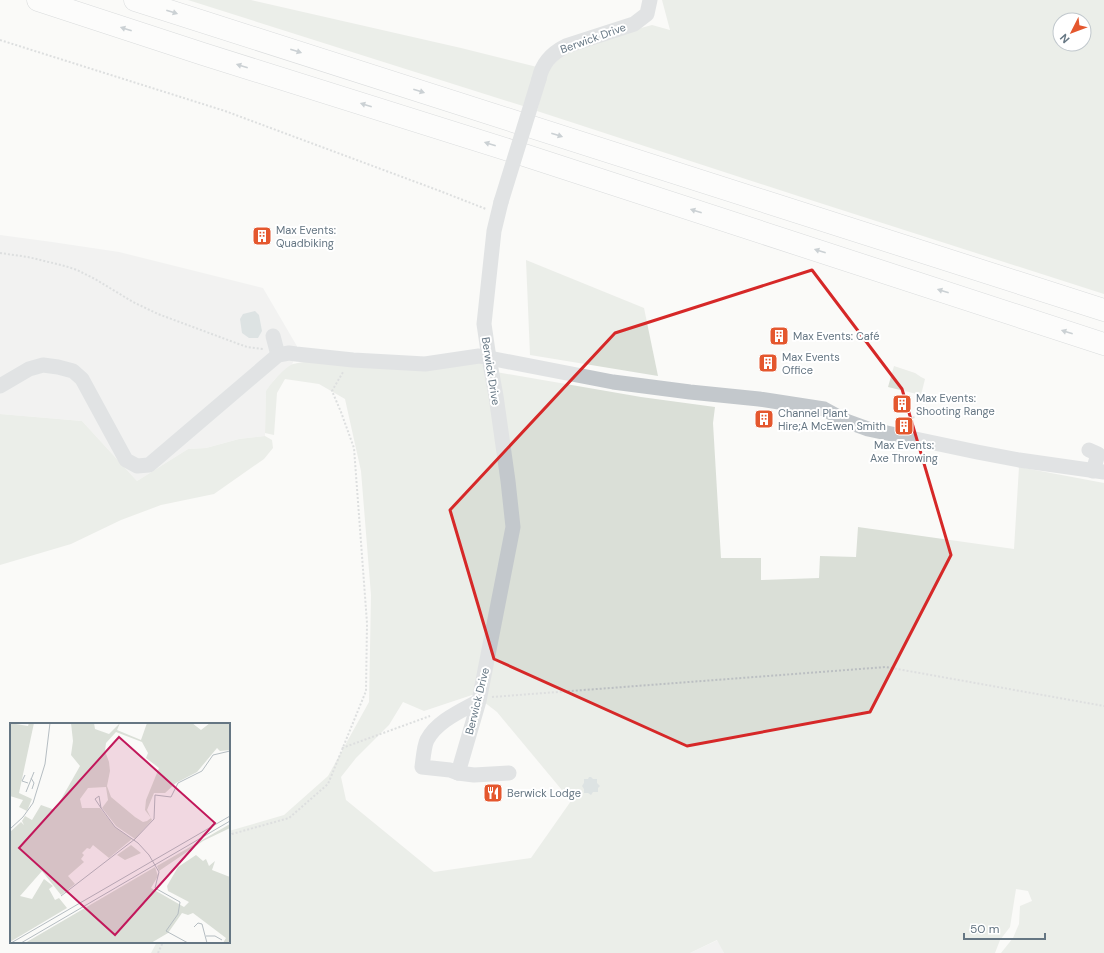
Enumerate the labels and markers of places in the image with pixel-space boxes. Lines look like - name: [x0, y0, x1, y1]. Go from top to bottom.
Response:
- place label: Max Events: Quadbiking: [276, 223, 336, 250]
- building icon: Max Events: Quadbiking: [251, 225, 273, 247]
- building icon: Max Events: Café: [768, 325, 790, 347]
- place label: Max Events: Café: [793, 329, 880, 343]
- place label: Max Events Office: [782, 350, 840, 377]
- building icon: Max Events Office: [757, 352, 779, 374]
- place label: Max Events: Shooting Range: [916, 391, 995, 418]
- building icon: Max Events: Shooting Range: [891, 393, 913, 415]
- place label: Channel Plant Hire;A McEwen Smith: [778, 406, 886, 433]
- building icon: Channel Plant Hire;A McEwen Smith: [753, 408, 775, 430]
- building icon: Max Events: Axe Throwing: [893, 415, 915, 437]
- place label: Max Events: Axe Throwing: [870, 438, 938, 465]
- restaurant icon: Berwick Lodge: [482, 782, 504, 804]
- place label: Berwick Lodge: [507, 786, 581, 800]

